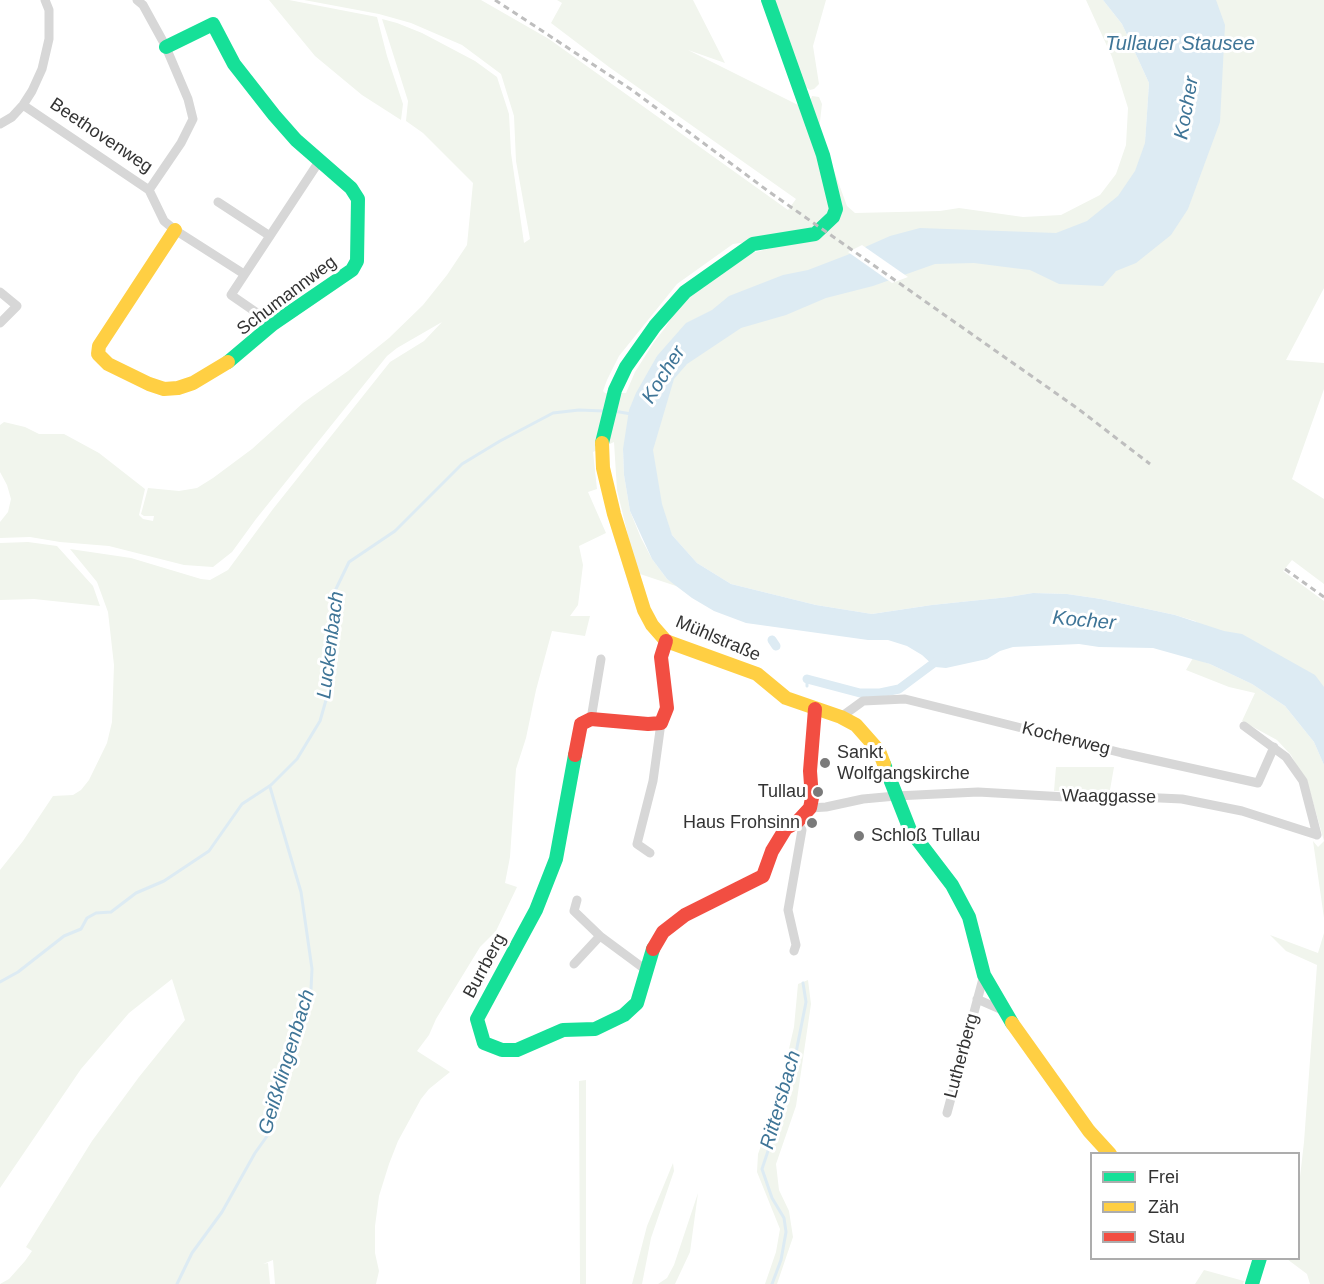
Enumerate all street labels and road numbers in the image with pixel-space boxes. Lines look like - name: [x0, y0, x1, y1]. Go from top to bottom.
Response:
- street label: Beethovenweg: [46, 94, 156, 178]
- street label: Schumannweg: [233, 252, 341, 340]
- street label: Mühlstraße: [672, 611, 764, 667]
- street label: Kocherweg: [1020, 718, 1112, 760]
- street label: Waaggasse: [1062, 785, 1156, 809]
- street label: Burrberg: [459, 930, 511, 1002]
- street label: Lutherberg: [940, 1011, 984, 1101]

